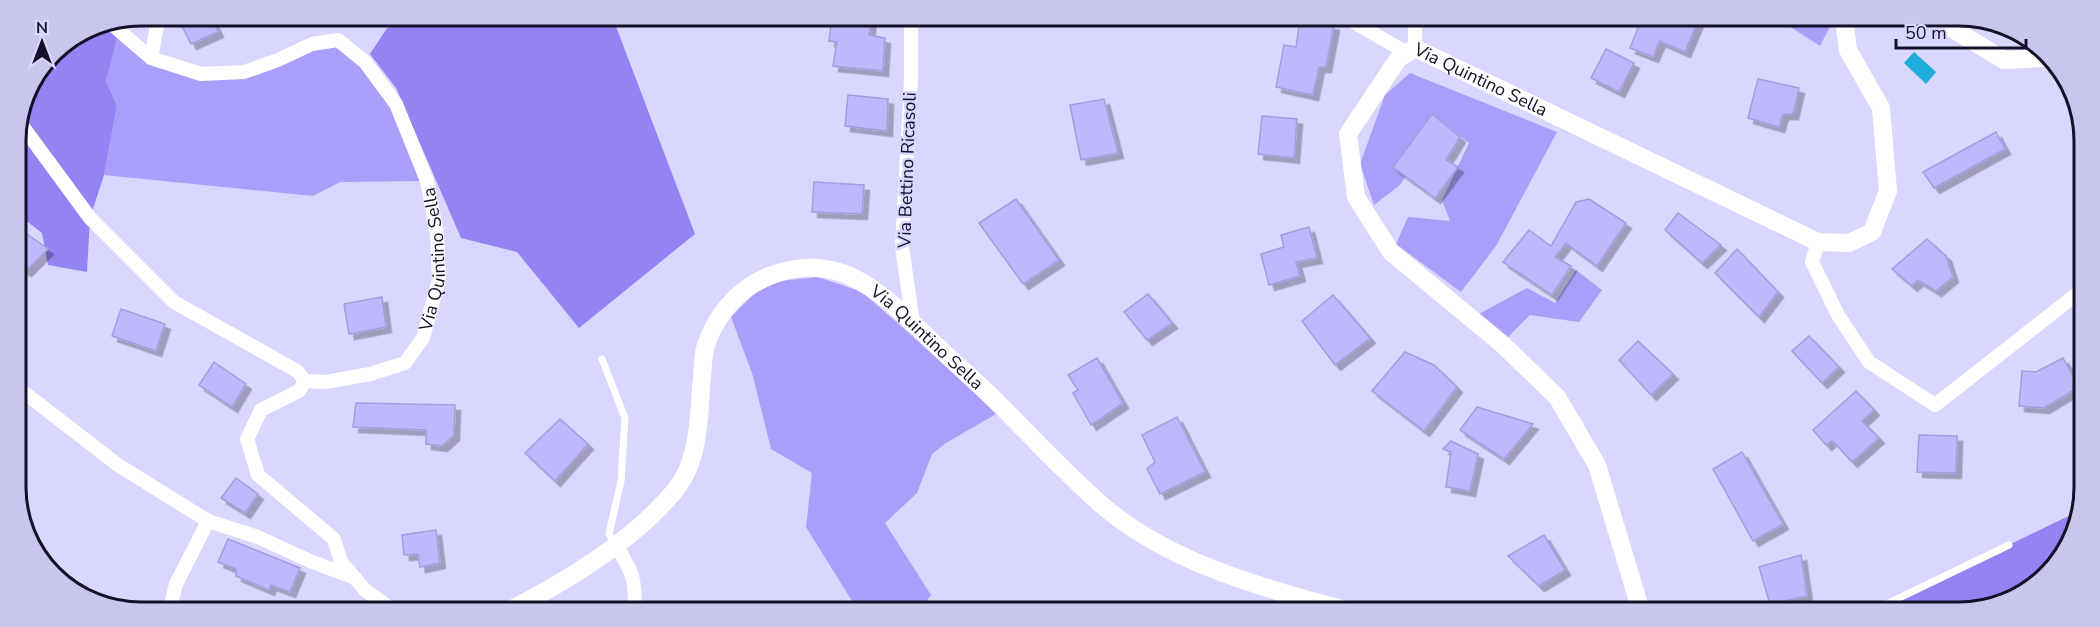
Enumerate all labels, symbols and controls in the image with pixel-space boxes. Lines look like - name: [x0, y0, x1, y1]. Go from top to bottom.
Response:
- north arrow: [12, 12, 72, 72]
- scale bar: [1896, 12, 2026, 50]
- text: N: [36, 17, 48, 39]
- text: 50 m: [1905, 21, 1947, 45]
- street label: Via Quintino Sella: [1409, 37, 1551, 122]
- street label: Via Bettino Ricasoli: [892, 92, 922, 249]
- street label: Via Quintino Sella: [413, 186, 451, 335]
- street label: Via Quintino Sella: [865, 279, 989, 395]

